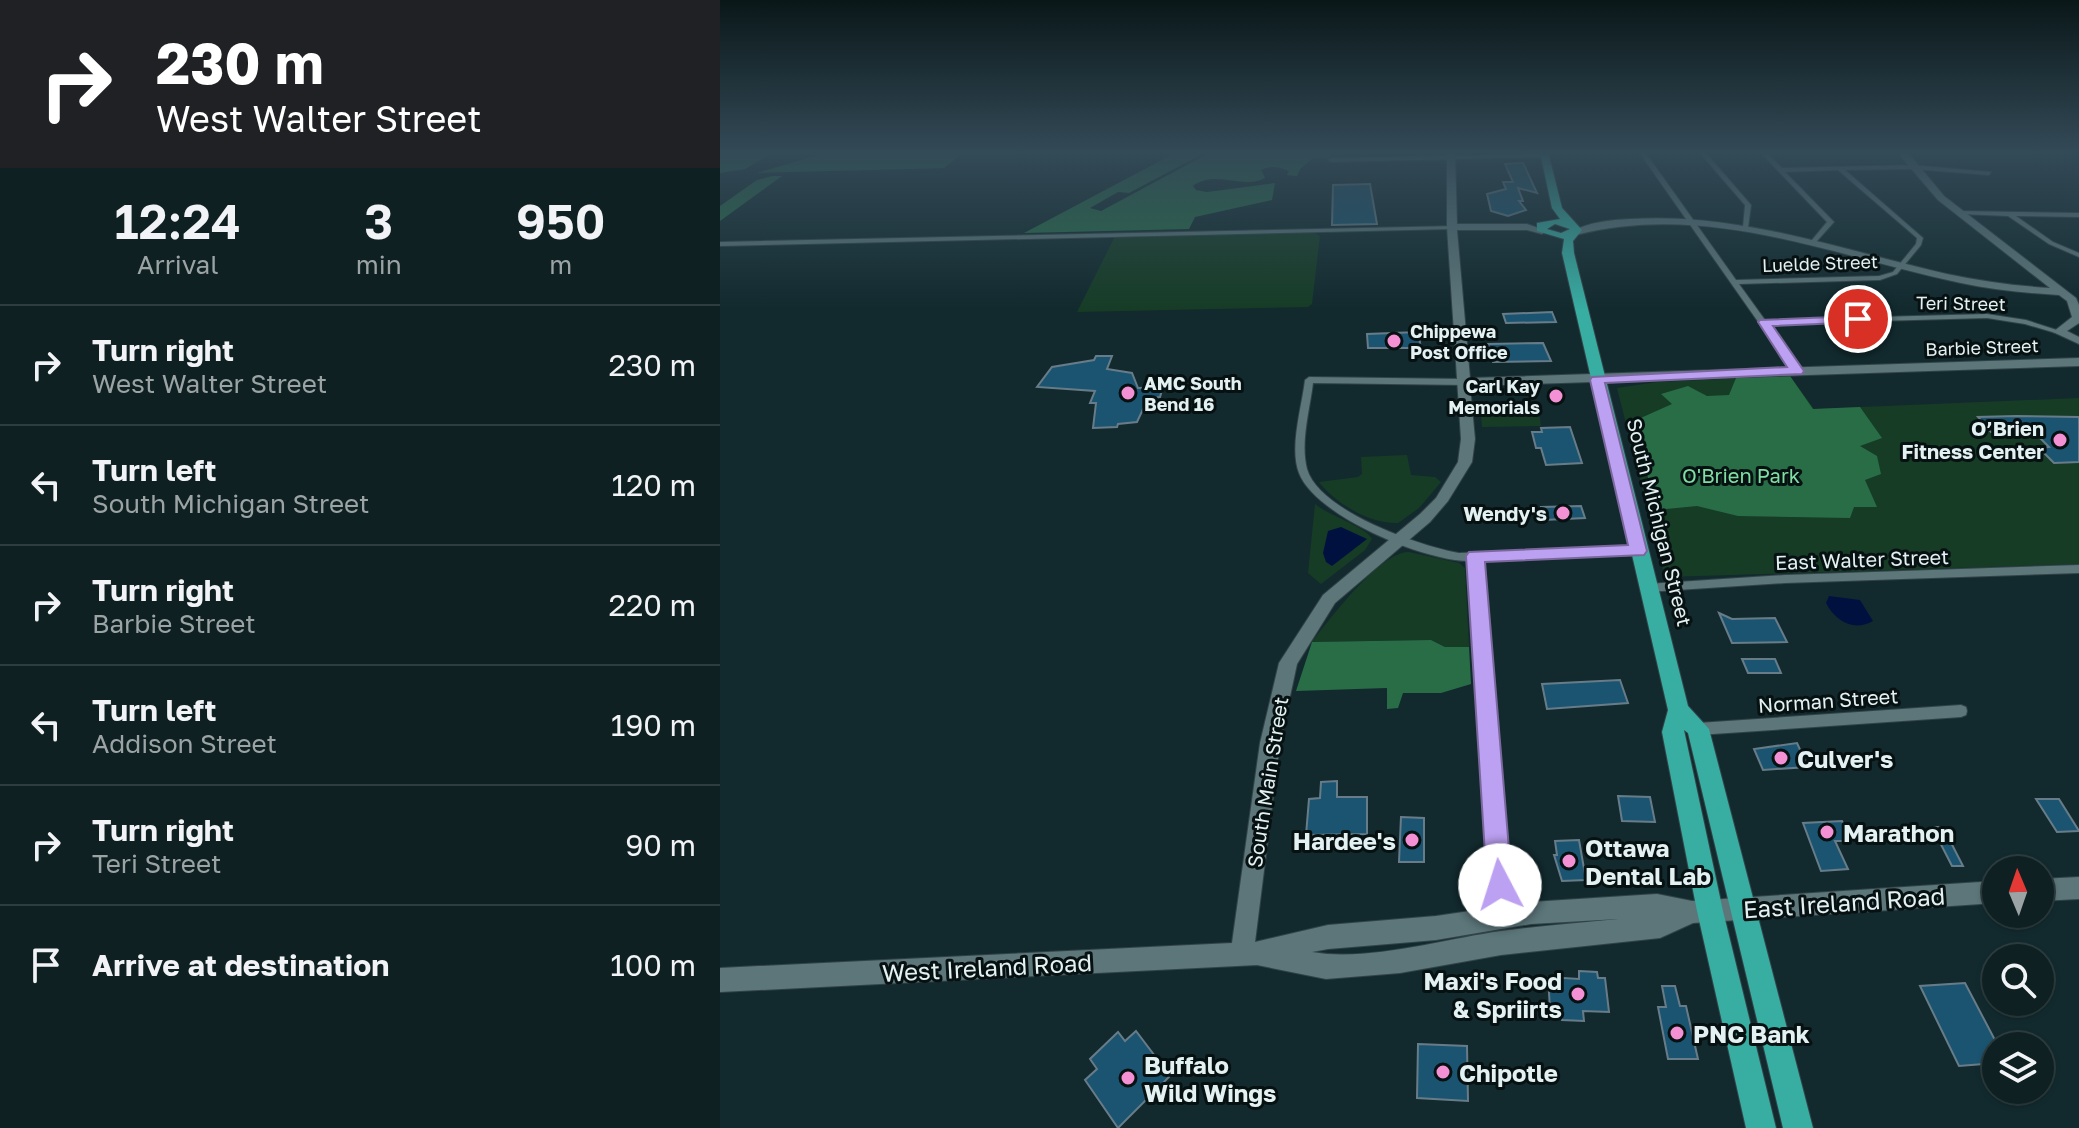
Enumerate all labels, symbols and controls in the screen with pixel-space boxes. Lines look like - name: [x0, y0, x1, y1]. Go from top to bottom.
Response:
- text: 230 m: [156, 29, 324, 96]
- icon: right: [24, 32, 128, 136]
- text: West Walter Street: [156, 97, 482, 140]
- text: 12:24: [114, 192, 241, 250]
- text: 3: [364, 192, 393, 250]
- text: 950: [516, 192, 606, 250]
- text: Arrival: [137, 249, 219, 280]
- text: min: [356, 249, 402, 280]
- text: m: [549, 249, 572, 280]
- street label: Luelde Street: [1762, 250, 1878, 276]
- pin: [1824, 285, 1892, 353]
- street label: Teri Street: [1916, 291, 2006, 315]
- icon: arrive: [1836, 297, 1880, 341]
- place label: Chippewa Post Office: [1410, 320, 1508, 363]
- text: Turn right: [92, 332, 234, 368]
- marker: Chippewa Post Office: [1385, 332, 1403, 350]
- street label: Barbie Street: [1925, 334, 2039, 360]
- icon: right: [24, 343, 68, 387]
- text: 230 m: [608, 347, 696, 383]
- text: West Walter Street: [92, 368, 327, 399]
- place label: AMC South Bend 16: [1144, 372, 1242, 415]
- place label: Carl Kay Memorials: [1448, 375, 1540, 418]
- marker: AMC South Bend 16: [1119, 384, 1137, 402]
- marker: Carl Kay Memorials: [1547, 387, 1565, 405]
- street label: South Michigan Street: [1623, 416, 1697, 628]
- place label: O’Brien Fitness Center: [1902, 416, 2044, 463]
- marker: O’Brien Fitness Center: [2051, 431, 2069, 449]
- text: Turn left: [92, 452, 217, 488]
- icon: left: [24, 463, 68, 507]
- park label: O'Brien Park: [1682, 463, 1800, 487]
- text: 120 m: [611, 467, 696, 503]
- text: South Michigan Street: [92, 488, 369, 519]
- place label: Wendy's: [1463, 501, 1547, 525]
- marker: Wendy's: [1554, 504, 1572, 522]
- street label: East Walter Street: [1775, 544, 1949, 574]
- text: Turn right: [92, 572, 234, 608]
- icon: right: [24, 583, 68, 627]
- text: 220 m: [609, 587, 696, 623]
- text: Barbie Street: [92, 608, 256, 639]
- street label: Norman Street: [1757, 683, 1899, 717]
- text: Turn left: [92, 692, 217, 728]
- street label: South Main Street: [1242, 695, 1292, 869]
- icon: left: [24, 703, 68, 747]
- text: 190 m: [611, 707, 696, 743]
- text: Addison Street: [92, 728, 277, 759]
- place label: Culver's: [1797, 744, 1893, 773]
- marker: Culver's: [1772, 749, 1790, 767]
- text: Turn right: [92, 812, 234, 848]
- place label: Marathon: [1843, 818, 1954, 847]
- icon: right: [24, 823, 68, 867]
- marker: Marathon: [1818, 823, 1836, 841]
- place label: Hardee's: [1293, 826, 1396, 855]
- text: 90 m: [625, 827, 696, 863]
- marker: Hardee's: [1403, 831, 1421, 849]
- place label: Ottawa Dental Lab: [1585, 833, 1711, 890]
- position arrow: [1458, 843, 1542, 927]
- text: Teri Street: [92, 848, 221, 879]
- marker: Ottawa Dental Lab: [1560, 852, 1578, 870]
- north arrow: [1982, 856, 2054, 928]
- map controls: [1982, 856, 2054, 1104]
- street label: East Ireland Road: [1742, 880, 1946, 924]
- icon: arrive: [24, 943, 68, 987]
- button: search: [1982, 944, 2054, 1016]
- text: Arrive at destination: [92, 947, 389, 983]
- text: 100 m: [610, 947, 696, 983]
- street label: West Ireland Road: [881, 947, 1093, 987]
- place label: Maxi's Food & Spriirts: [1423, 966, 1562, 1023]
- marker: Maxi's Food & Spriirts: [1569, 985, 1587, 1003]
- place label: PNC Bank: [1693, 1019, 1810, 1048]
- marker: PNC Bank: [1668, 1024, 1686, 1042]
- button: layers: [1982, 1032, 2054, 1104]
- place label: Buffalo Wild Wings: [1144, 1050, 1277, 1107]
- place label: Chipotle: [1459, 1058, 1558, 1087]
- marker: Chipotle: [1434, 1063, 1452, 1081]
- marker: Buffalo Wild Wings: [1119, 1069, 1137, 1087]

